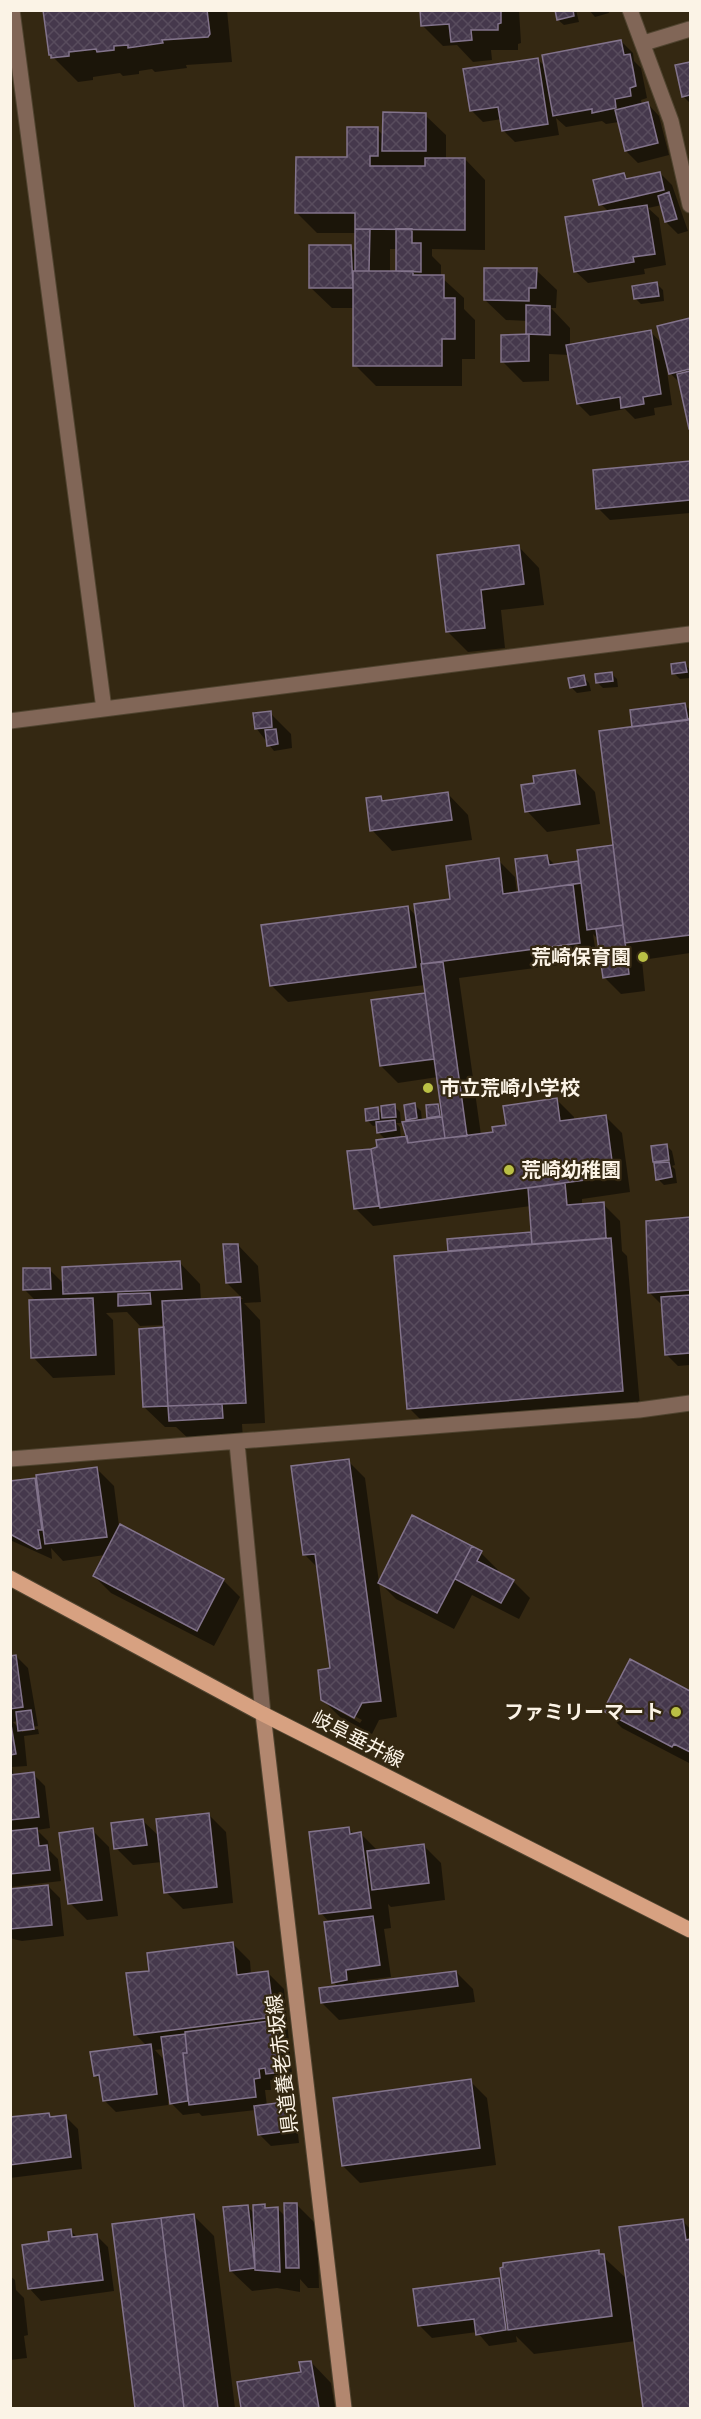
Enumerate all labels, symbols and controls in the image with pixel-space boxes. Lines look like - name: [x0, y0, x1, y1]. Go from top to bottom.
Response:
- place label: 荒崎保育園: [531, 945, 631, 969]
- marker: 荒崎保育園: [636, 950, 650, 964]
- place label: 市立荒崎小学校: [440, 1076, 580, 1100]
- marker: 市立荒崎小学校: [421, 1081, 435, 1095]
- place label: 荒崎幼稚園: [521, 1158, 621, 1182]
- marker: 荒崎幼稚園: [502, 1163, 516, 1177]
- place label: ファミリーマート: [504, 1700, 664, 1724]
- marker: ファミリーマート: [669, 1705, 683, 1719]
- street label: 岐阜垂井線: [308, 1706, 408, 1772]
- street label: 県道養老赤坂線: [262, 1993, 302, 2135]

